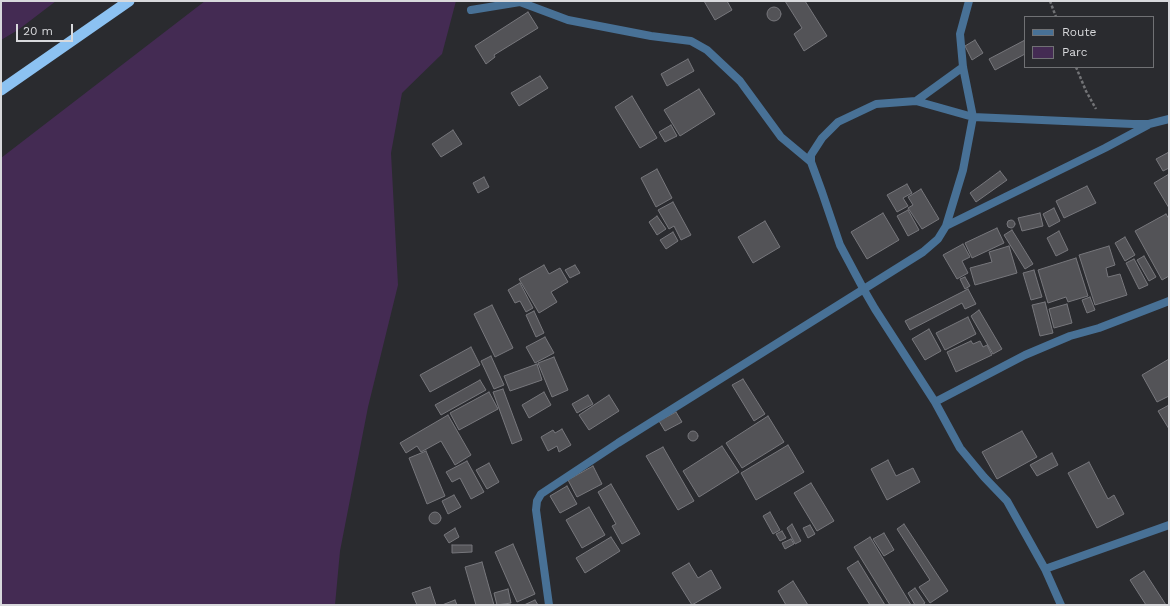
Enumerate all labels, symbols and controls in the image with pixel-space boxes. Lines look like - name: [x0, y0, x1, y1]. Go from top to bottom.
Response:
- scale bar: [18, 16, 75, 42]
- legend: [1024, 16, 1154, 68]
- text: 20 m: [23, 24, 53, 38]
- text: Route: [1062, 25, 1096, 39]
- text: Parc: [1062, 45, 1088, 59]

